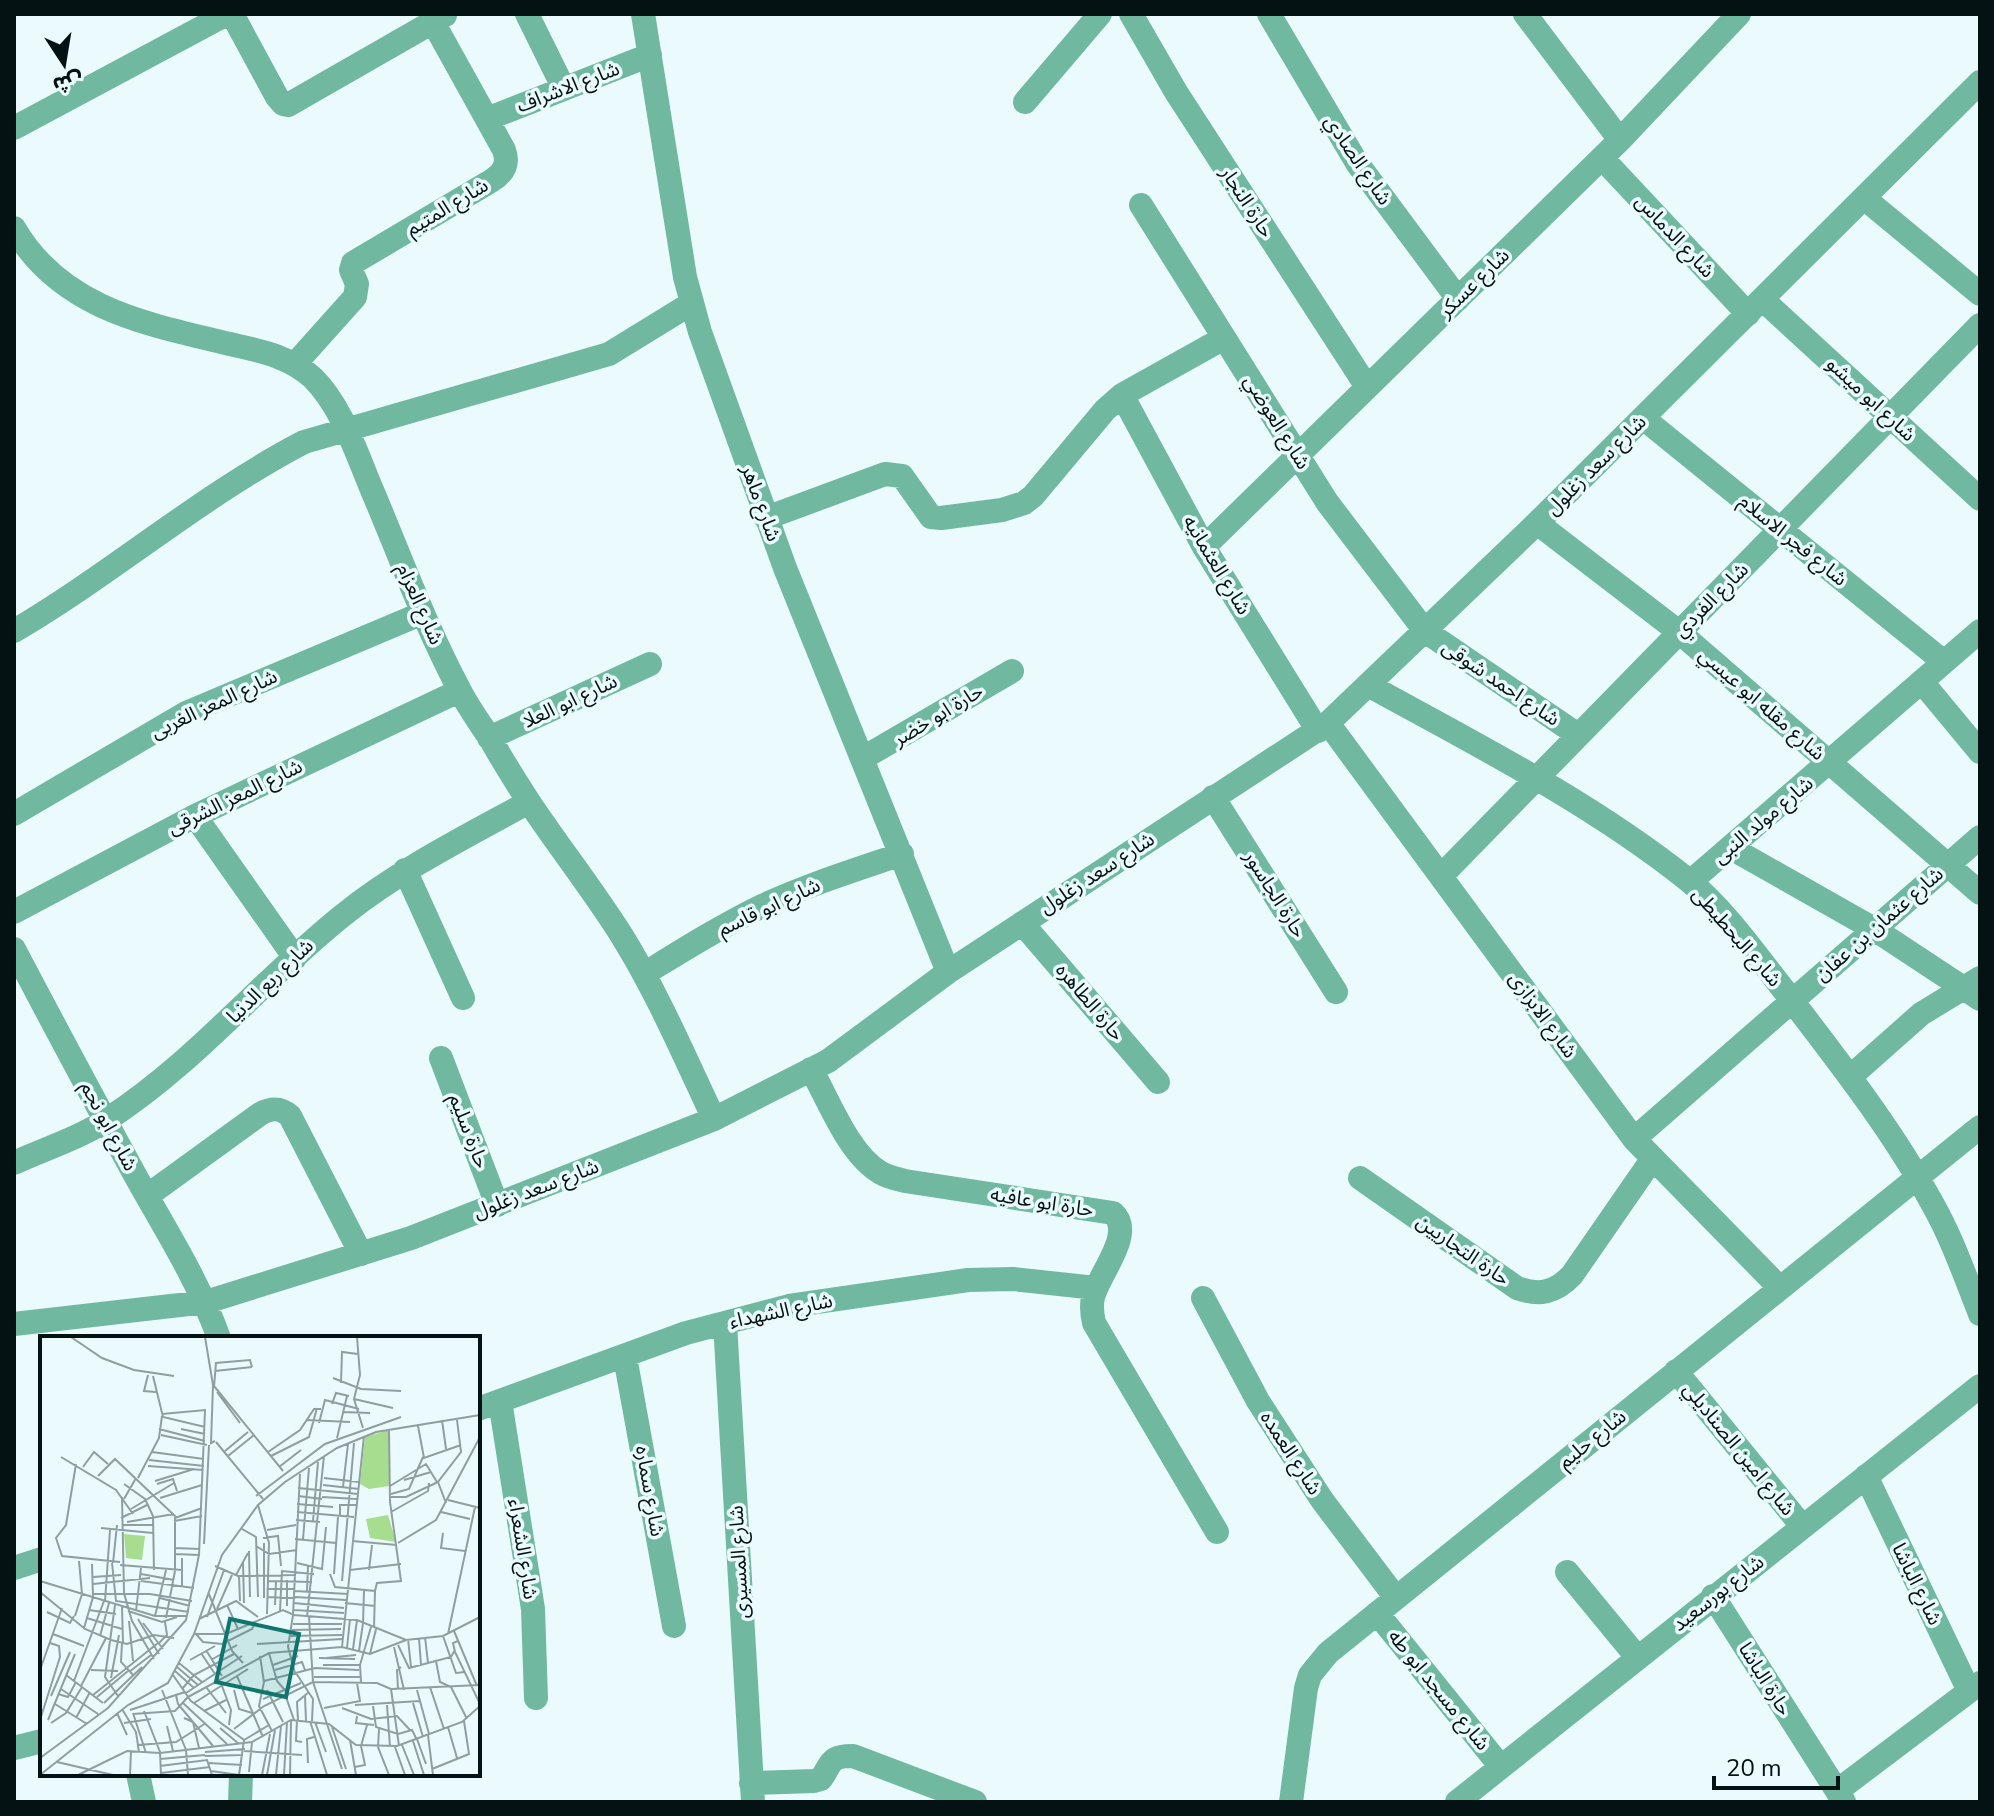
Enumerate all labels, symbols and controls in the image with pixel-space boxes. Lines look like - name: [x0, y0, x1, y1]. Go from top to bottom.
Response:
- north arrow: [24, 24, 104, 104]
- street label: شارع الاشراف: [513, 55, 624, 120]
- text: ش: [50, 65, 86, 100]
- street label: شارع الصادي: [1316, 109, 1398, 211]
- street label: حارة النجار: [1213, 160, 1280, 243]
- street label: شارع المتيم: [401, 172, 494, 243]
- street label: شارع الدماس: [1629, 188, 1721, 284]
- street label: شارع عسكر: [1432, 242, 1516, 325]
- street label: شارع ابو ميشو: [1820, 351, 1922, 448]
- street label: شارع العوضي: [1236, 370, 1317, 475]
- street label: شارع سعد زغلول: [1540, 409, 1653, 522]
- street label: شارع ماهر: [733, 460, 787, 545]
- street label: شارع فجر الاسلام: [1732, 488, 1853, 593]
- street label: شارع العثمانيه: [1176, 510, 1257, 620]
- street label: شارع الفردي: [1667, 556, 1756, 645]
- street label: شارع العزام: [389, 559, 450, 649]
- street label: شارع احمد شوقى: [1436, 634, 1565, 733]
- street label: شارع مقله ابو عيسي: [1692, 642, 1831, 768]
- street label: شارع المعز الغربى: [146, 663, 282, 746]
- street label: شارع ابو العلا: [518, 667, 622, 736]
- street label: حارة ابو خضر: [887, 677, 988, 753]
- street label: شارع المعز الشرقى: [163, 753, 307, 842]
- street label: شارع مولد النبى: [1707, 770, 1820, 871]
- street label: شارع سعد زغلول: [1034, 826, 1160, 921]
- street label: حارة الجاسور: [1237, 844, 1313, 943]
- street label: شارع عثمان بن عفان: [1809, 861, 1950, 988]
- street label: شارع ابو قاسم: [713, 871, 825, 943]
- street label: شارع البحطيطى: [1685, 881, 1788, 993]
- street label: شارع ربع الدنيا: [221, 933, 320, 1030]
- street label: حارة الطاهره: [1049, 957, 1131, 1047]
- street label: شارع الابزازى: [1502, 966, 1583, 1064]
- street label: شارع ابو نجم: [73, 1076, 144, 1176]
- street label: حارة سليم: [442, 1090, 496, 1172]
- street label: شارع سعد زغلول: [469, 1153, 603, 1226]
- street label: حارة ابو عافيه: [988, 1181, 1096, 1223]
- street label: حارة التجاريين: [1411, 1208, 1515, 1292]
- street label: شارع الشهداء: [727, 1287, 835, 1336]
- inset map: [40, 1336, 480, 1776]
- street label: شارع امين الصناديلي: [1675, 1377, 1801, 1522]
- street label: شارع حليم: [1552, 1403, 1632, 1476]
- street label: شارع العمده: [1253, 1406, 1328, 1501]
- street label: شارع سماره: [628, 1443, 671, 1539]
- street label: شارع الشعراء: [501, 1497, 544, 1602]
- street label: شارع المسيرى: [723, 1505, 756, 1619]
- street label: شارع الباشا: [1885, 1538, 1948, 1630]
- street label: شارع بورسعيد: [1666, 1549, 1770, 1638]
- street label: شارع مسجد ابو طه: [1381, 1624, 1496, 1757]
- street label: حارة الباشا: [1732, 1637, 1798, 1721]
- scale bar: [1714, 1740, 1838, 1790]
- text: 20 m: [1726, 1752, 1782, 1784]

